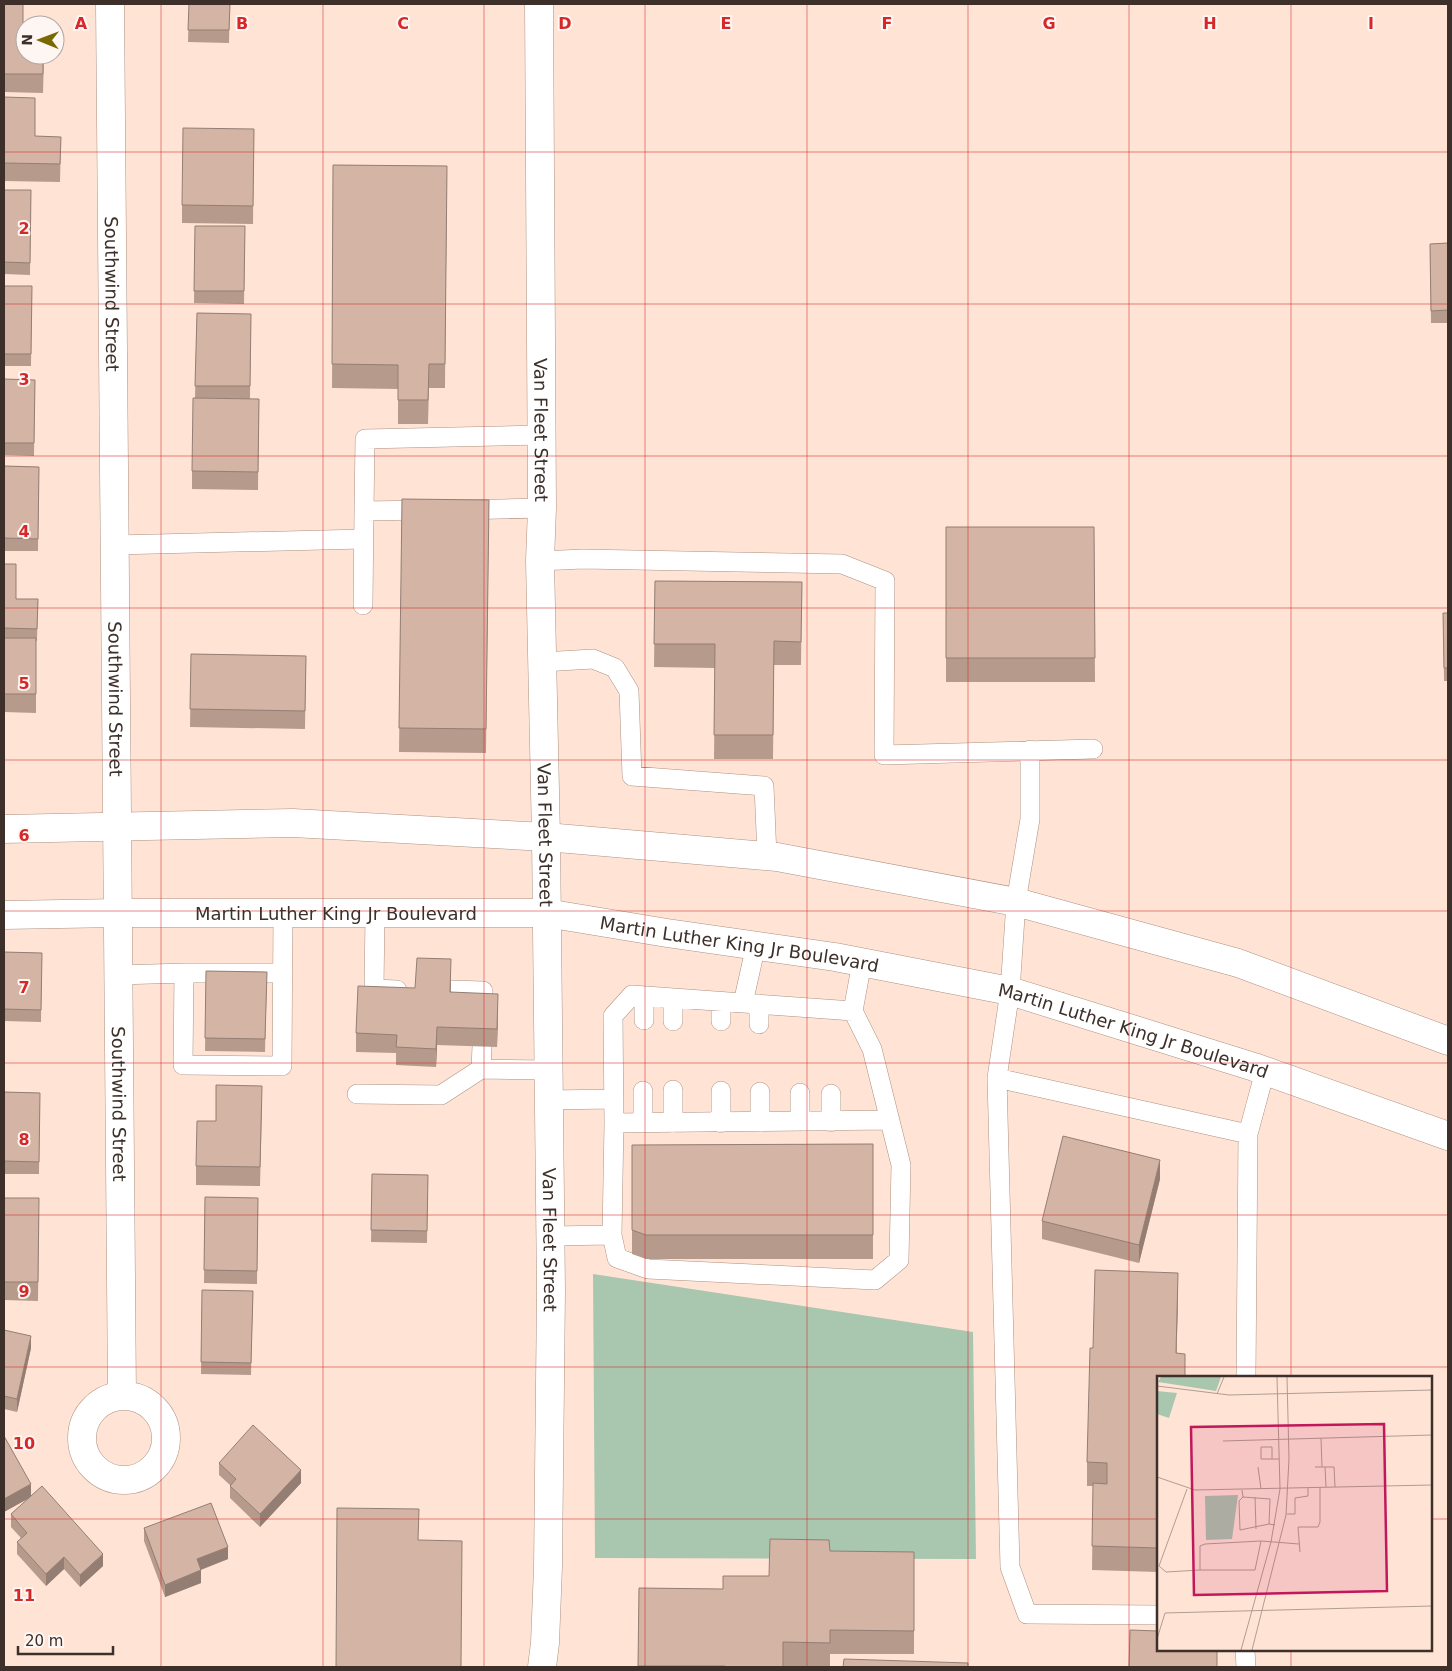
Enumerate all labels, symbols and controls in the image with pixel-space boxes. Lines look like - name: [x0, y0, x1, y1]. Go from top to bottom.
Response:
- text: A: [75, 14, 88, 33]
- text: B: [236, 14, 248, 33]
- text: C: [397, 14, 409, 33]
- text: D: [558, 14, 572, 33]
- text: E: [721, 14, 731, 33]
- text: F: [882, 14, 892, 33]
- text: G: [1042, 14, 1056, 33]
- text: H: [1203, 14, 1217, 33]
- text: I: [1368, 14, 1374, 33]
- north arrow: [15, 15, 65, 65]
- text: N: [19, 34, 35, 46]
- street label: Southwind Street: [101, 216, 124, 372]
- text: 2: [18, 219, 30, 238]
- street label: Van Fleet Street: [531, 358, 552, 502]
- text: 3: [18, 370, 30, 389]
- text: 4: [18, 522, 30, 541]
- street label: Southwind Street: [105, 621, 127, 777]
- text: 5: [18, 674, 30, 693]
- street label: Van Fleet Street: [534, 763, 557, 907]
- text: 6: [18, 826, 30, 845]
- street label: Martin Luther King Jr Boulevard: [195, 903, 477, 924]
- street label: Martin Luther King Jr Boulevard: [599, 912, 881, 976]
- text: 7: [18, 978, 30, 997]
- street label: Martin Luther King Jr Boulevard: [997, 978, 1271, 1082]
- street label: Southwind Street: [108, 1026, 131, 1182]
- text: 8: [18, 1130, 30, 1149]
- street label: Van Fleet Street: [539, 1168, 562, 1312]
- text: 9: [18, 1282, 30, 1301]
- inset map: [1157, 1376, 1432, 1651]
- text: 10: [13, 1434, 35, 1453]
- text: 11: [13, 1586, 35, 1605]
- scale bar: [18, 1624, 112, 1656]
- text: 20 m: [25, 1632, 63, 1650]

